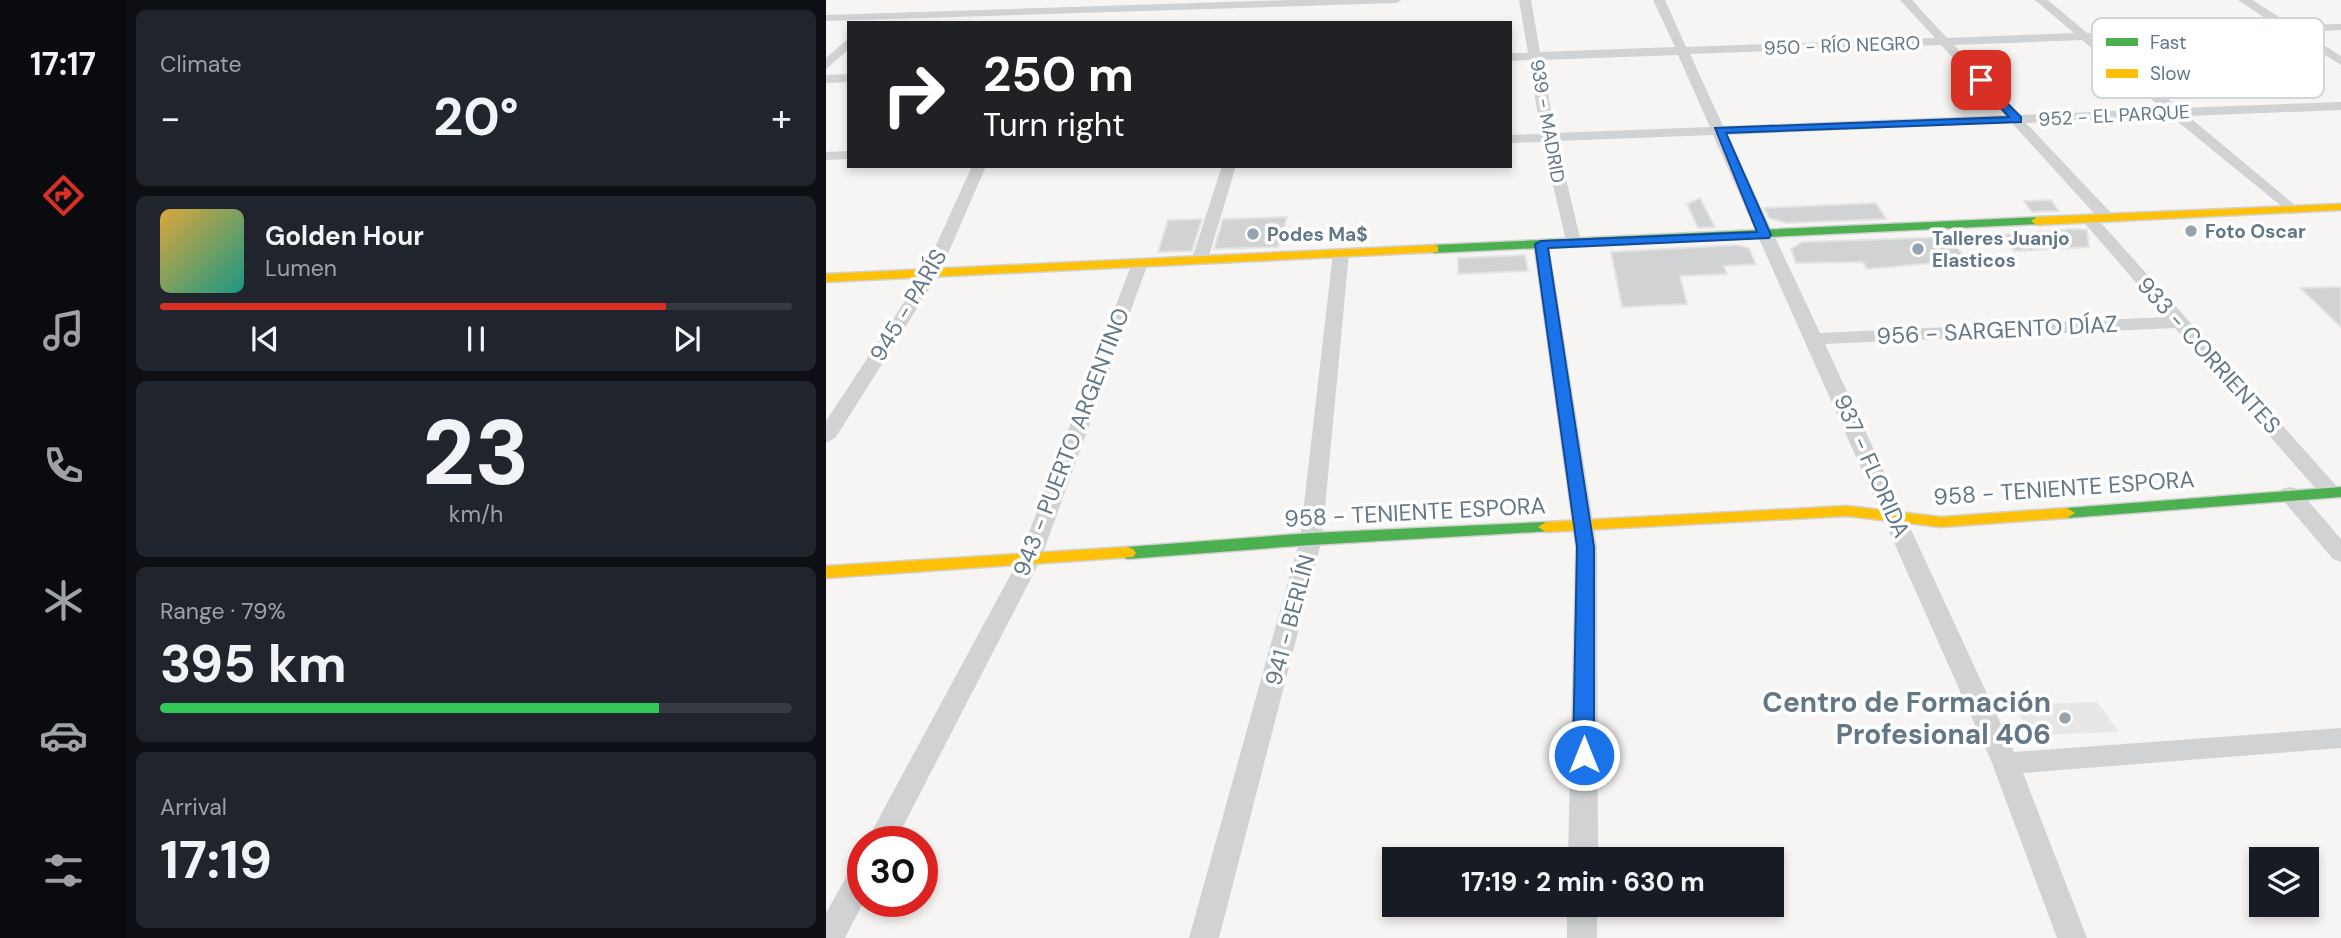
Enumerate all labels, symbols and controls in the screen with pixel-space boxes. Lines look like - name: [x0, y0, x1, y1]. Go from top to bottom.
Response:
- legend: [2092, 18, 2324, 98]
- street label: 950 - RÍO NEGRO: [1763, 30, 1921, 61]
- text: Fast: [2150, 30, 2186, 55]
- text: 250 m: [983, 42, 1134, 106]
- text: 17:17: [30, 43, 96, 85]
- text: Climate: [160, 49, 242, 79]
- icon: right: [868, 49, 959, 140]
- pin: [1951, 50, 2011, 110]
- street label: 939 - MADRID: [1524, 57, 1571, 185]
- icon: arrive: [1962, 61, 2000, 99]
- text: Slow: [2150, 61, 2191, 86]
- text: 20°: [433, 83, 519, 151]
- text: −: [160, 93, 181, 143]
- text: +: [771, 93, 792, 143]
- street label: 952 - EL PARQUE: [2038, 99, 2190, 132]
- text: Turn right: [983, 104, 1125, 146]
- icon: directions: [39, 171, 88, 220]
- text: Golden Hour: [265, 219, 424, 253]
- place label: Foto Oscar: [2205, 219, 2306, 244]
- place label: Podes Ma$: [1267, 222, 1368, 247]
- marker: Foto Oscar: [2183, 223, 2199, 239]
- marker: Podes Ma$: [1245, 226, 1261, 242]
- place label: Talleres Juanjo Elasticos: [1932, 226, 2070, 273]
- marker: Talleres Juanjo Elasticos: [1910, 241, 1926, 257]
- street label: 945 - PARÍS: [863, 243, 953, 367]
- text: Lumen: [265, 253, 337, 283]
- street label: 933 - CORRIENTES: [2131, 270, 2287, 440]
- street label: 943 - PUERTO ARGENTINO: [1006, 304, 1136, 580]
- icon: music: [39, 306, 88, 355]
- street label: 956 - SARGENTO DÍAZ: [1876, 309, 2118, 351]
- icon: previous: [246, 320, 284, 358]
- icon: pause: [457, 320, 495, 358]
- icon: next: [668, 320, 706, 358]
- street label: 937 - FLORIDA: [1827, 390, 1917, 542]
- text: 23: [422, 394, 530, 512]
- icon: phone: [39, 441, 88, 490]
- street label: 958 - TENIENTE ESPORA: [1932, 464, 2196, 512]
- street label: 958 - TENIENTE ESPORA: [1284, 490, 1546, 534]
- text: km/h: [449, 499, 503, 529]
- street label: 941 - BERLÍN: [1258, 551, 1322, 689]
- icon: climate: [39, 576, 88, 625]
- text: Range · 79%: [160, 596, 286, 626]
- text: 395 km: [160, 630, 347, 698]
- place label: Centro de Formación Profesional 406: [1762, 684, 2051, 753]
- marker: Centro de Formación Profesional 406: [2057, 710, 2073, 726]
- icon: car: [39, 711, 88, 760]
- position arrow: [1547, 718, 1621, 792]
- text: Arrival: [160, 792, 227, 822]
- text: 17:19: [160, 826, 272, 894]
- speed limit sign: 30: [847, 826, 938, 917]
- icon: filters: [39, 846, 88, 895]
- map controls: [2249, 847, 2319, 917]
- button: layers: [2249, 847, 2319, 917]
- text: 17:19 · 2 min · 630 m: [1461, 865, 1705, 899]

